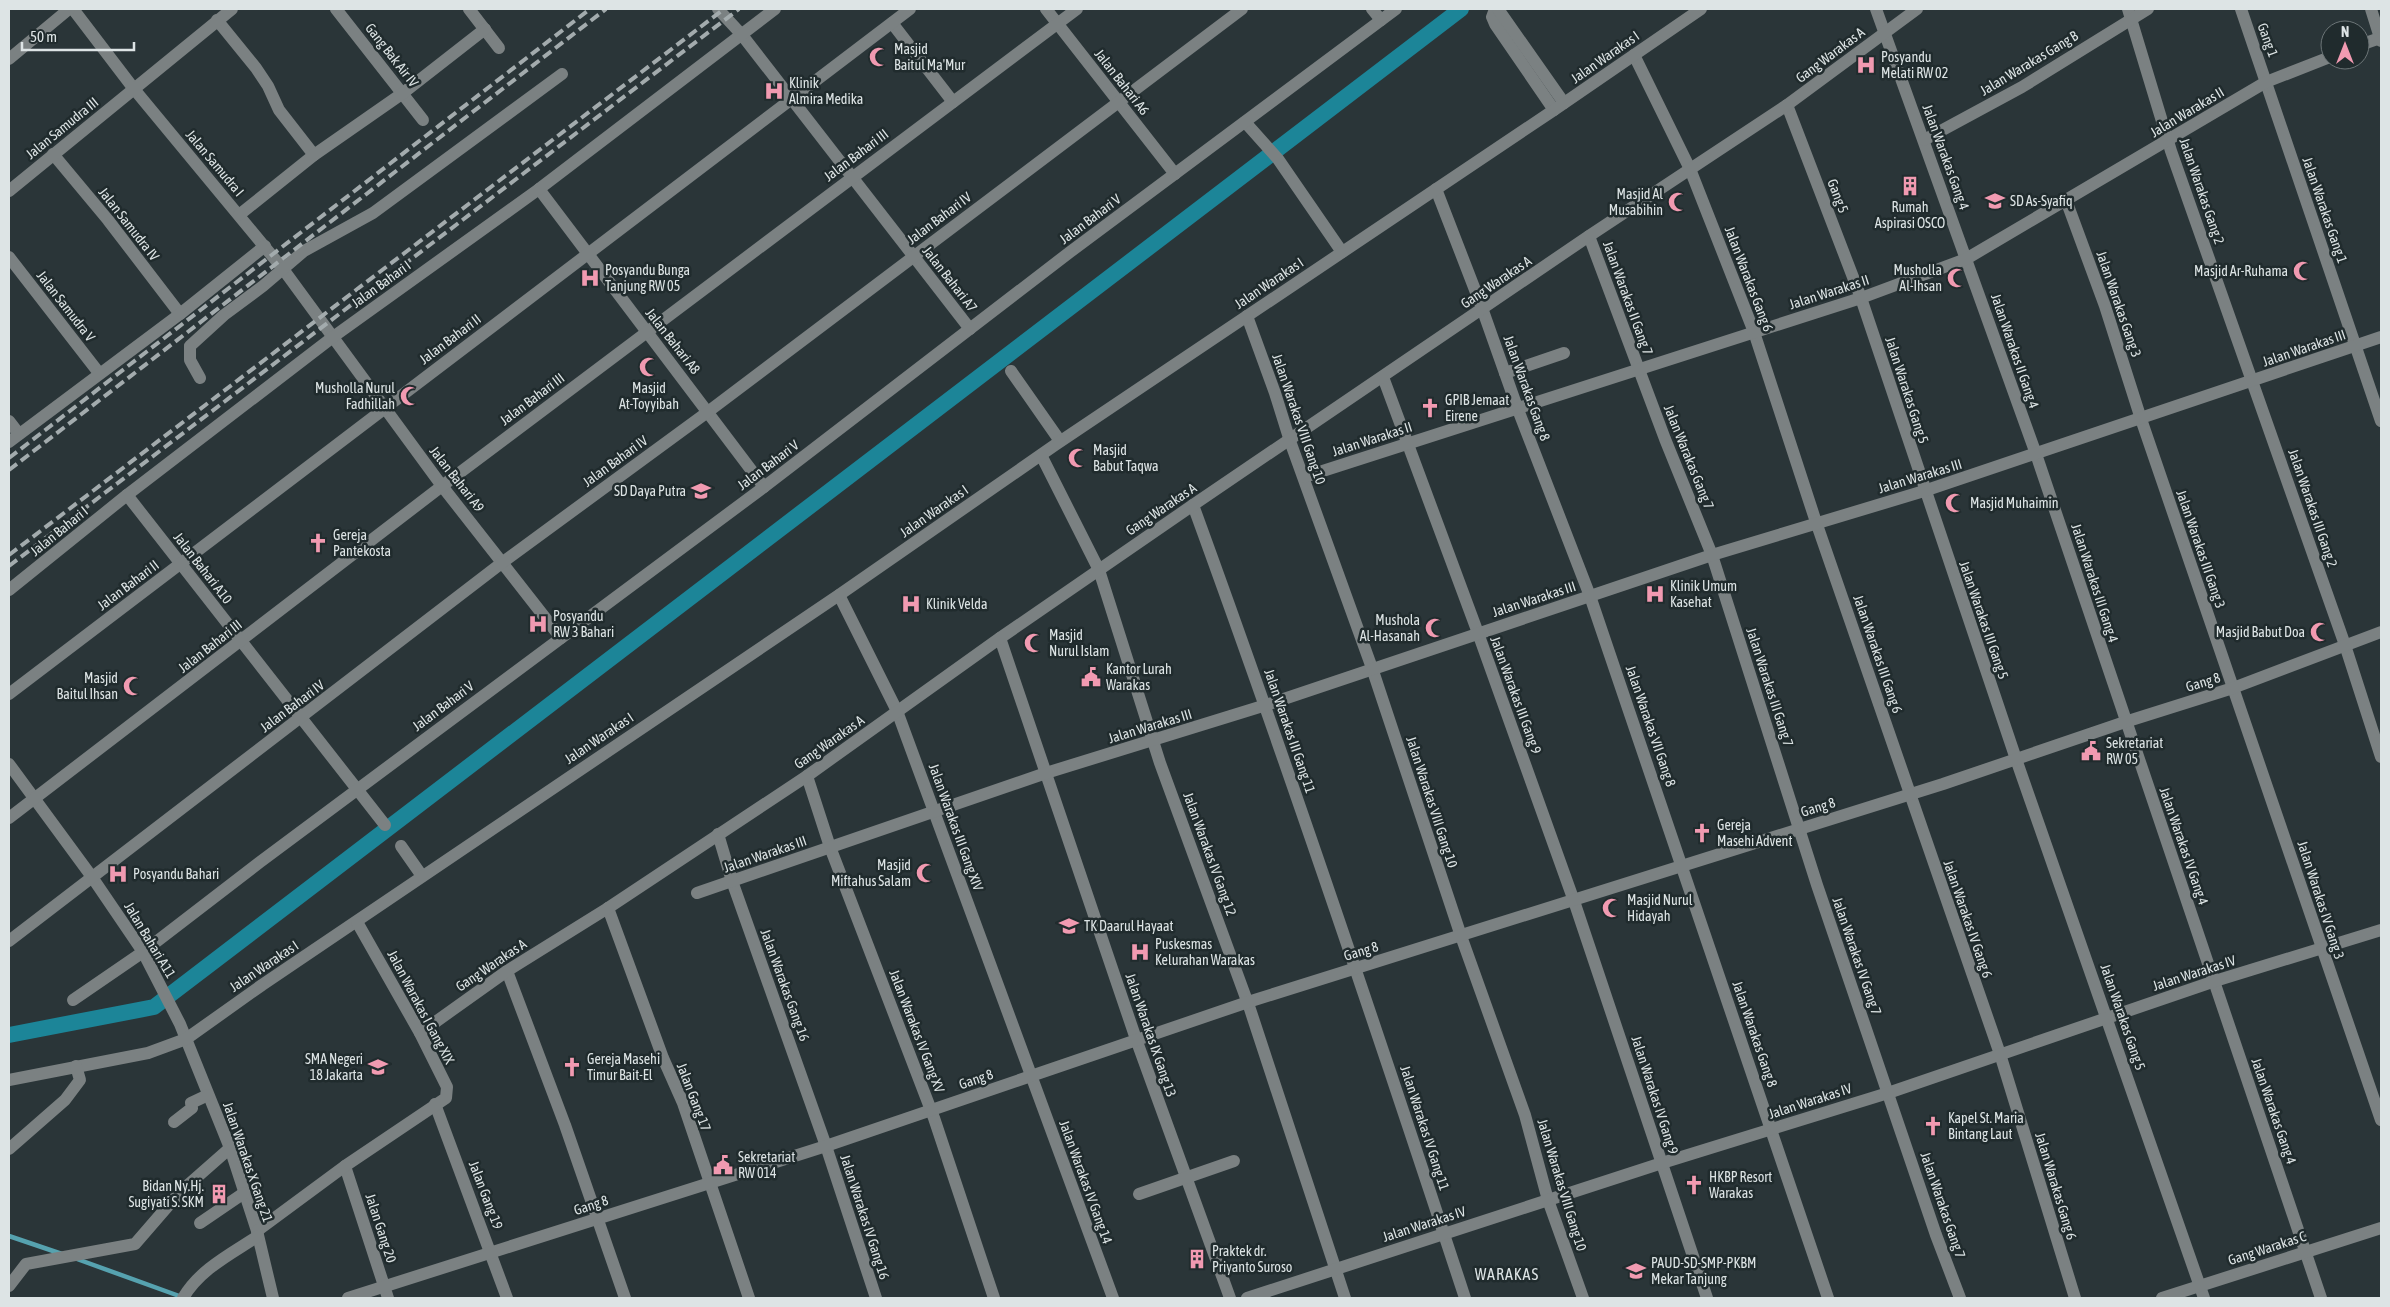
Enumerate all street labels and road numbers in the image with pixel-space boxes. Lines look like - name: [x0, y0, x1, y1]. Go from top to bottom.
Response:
- street label: Gang Bak Air IV: [362, 20, 422, 90]
- street label: Gang 1: [2254, 21, 2282, 59]
- street label: Gang Warakas A: [1793, 24, 1868, 86]
- street label: Jalan Warakas Gang B: [1977, 27, 2081, 99]
- street label: Jalan Warakas I: [1568, 28, 1642, 86]
- street label: Jalan Bahari A6: [1091, 46, 1153, 118]
- street label: Jalan Warakas II: [2147, 84, 2227, 140]
- street label: Jalan Samudra III: [22, 94, 102, 162]
- street label: Jalan Warakas Gang 4: [1919, 102, 1973, 212]
- street label: Jalan Bahari III: [821, 126, 891, 184]
- street label: Jalan Samudra I: [183, 127, 247, 199]
- street label: Jalan Warakas Gang 2: [2176, 136, 2228, 246]
- street label: Jalan Warakas Gang 1: [2299, 155, 2351, 265]
- street label: Gang 5: [1824, 177, 1852, 215]
- street label: Jalan Samudra IV: [95, 184, 163, 264]
- street label: Jalan Bahari IV: [904, 189, 974, 247]
- street label: Jalan Bahari V: [1056, 191, 1124, 247]
- street label: Jalan Warakas Gang 6: [1722, 224, 1777, 334]
- street label: Jalan Warakas II Gang 7: [1600, 239, 1656, 357]
- street label: Jalan Bahari A7: [919, 243, 981, 315]
- street label: Jalan Warakas Gang 3: [2093, 249, 2145, 359]
- street label: Gang Warakas A: [1458, 252, 1534, 311]
- street label: Jalan Warakas I: [1232, 254, 1306, 312]
- street label: Jalan Bahari I: [348, 257, 414, 311]
- street label: Jalan Samudra V: [34, 268, 99, 344]
- street label: Jalan Warakas II: [1787, 272, 1871, 312]
- street label: Jalan Warakas II Gang 4: [1988, 292, 2042, 411]
- street label: Jalan Bahari A8: [642, 305, 704, 377]
- street label: Jalan Bahari II: [416, 311, 484, 367]
- street label: Jalan Warakas III: [2260, 326, 2348, 370]
- street label: Jalan Warakas Gang 8: [1500, 333, 1554, 443]
- street label: Jalan Warakas Gang 5: [1882, 335, 1932, 445]
- street label: Jalan Warakas VIII Gang 10: [1269, 351, 1329, 487]
- street label: Jalan Bahari III: [497, 370, 567, 428]
- street label: Jalan Warakas Gang 7: [1661, 402, 1717, 512]
- street label: Jalan Warakas II: [1330, 419, 1414, 459]
- street label: Jalan Bahari IV: [580, 432, 651, 490]
- street label: Jalan Bahari V: [734, 437, 802, 493]
- street label: Jalan Bahari A9: [426, 443, 488, 515]
- street label: Jalan Warakas III Gang 2: [2285, 447, 2341, 569]
- street label: Jalan Warakas III: [1876, 456, 1964, 496]
- street label: Gang Warakas A: [1123, 479, 1199, 538]
- street label: Jalan Warakas I: [897, 482, 971, 540]
- street label: Jalan Warakas III Gang 3: [2173, 488, 2229, 610]
- street label: Jalan Bahari I: [27, 503, 91, 559]
- street label: Jalan Warakas III Gang 4: [2068, 522, 2122, 645]
- street label: Jalan Bahari A10: [170, 529, 236, 607]
- street label: Jalan Bahari II: [94, 557, 162, 613]
- street label: Jalan Warakas III Gang 5: [1956, 559, 2012, 681]
- street label: Jalan Warakas III: [1490, 578, 1578, 620]
- street label: Jalan Warakas III Gang 6: [1850, 593, 1906, 716]
- street label: Jalan Bahari III: [175, 616, 245, 676]
- street label: Jalan Warakas III Gang 7: [1743, 626, 1797, 748]
- street label: Jalan Warakas III Gang 9: [1487, 634, 1545, 756]
- street label: Jalan Warakas VII Gang 8: [1623, 663, 1679, 789]
- street label: Jalan Warakas III Gang 11: [1261, 667, 1319, 795]
- street label: Gang 8: [2184, 669, 2223, 695]
- street label: Jalan Bahari IV: [257, 677, 327, 735]
- street label: Jalan Bahari V: [409, 678, 477, 734]
- street label: Jalan Warakas III: [1106, 706, 1194, 746]
- street label: Jalan Warakas I: [562, 709, 636, 767]
- street label: Gang Warakas A: [791, 712, 867, 772]
- street label: Jalan Warakas VIII Gang 10: [1403, 734, 1461, 870]
- street label: Jalan Warakas III Gang XIV: [926, 761, 986, 893]
- street label: Jalan Warakas IV Gang 4: [2156, 785, 2212, 907]
- street label: Jalan Warakas IV Gang 12: [1180, 790, 1240, 918]
- street label: Gang 8: [1799, 794, 1838, 820]
- street label: Jalan Warakas III: [721, 832, 809, 876]
- street label: Jalan Warakas IV Gang 3: [2294, 839, 2348, 961]
- street label: Jalan Warakas IV Gang 6: [1940, 858, 1996, 980]
- street label: Jalan Warakas IV Gang 7: [1829, 895, 1885, 1017]
- street label: Jalan Bahari A11: [121, 899, 179, 981]
- street label: Jalan Warakas Gang 16: [757, 927, 813, 1044]
- street label: Gang Warakas A: [453, 935, 529, 994]
- street label: Jalan Warakas I: [227, 937, 301, 995]
- street label: Gang 8: [1342, 938, 1381, 964]
- street label: Jalan Warakas I Gang XIX: [384, 947, 458, 1067]
- street label: Jalan Warakas IV: [2150, 952, 2238, 994]
- street label: Jalan Warakas Gang 5: [2097, 962, 2149, 1072]
- street label: Jalan Warakas IV Gang XV: [886, 967, 948, 1095]
- street label: Jalan Warakas IX Gang 13: [1122, 971, 1180, 1099]
- street label: Jalan Warakas Gang 8: [1729, 979, 1781, 1090]
- street label: Jalan Warakas IV Gang 9: [1628, 1034, 1682, 1156]
- street label: Jalan Warakas Gang 4: [2248, 1056, 2300, 1167]
- street label: Jalan Gang 17: [674, 1061, 714, 1133]
- street label: Jalan Warakas IV Gang 11: [1397, 1064, 1453, 1192]
- street label: Gang 8: [957, 1066, 996, 1092]
- street label: Jalan Warakas IV: [1766, 1080, 1854, 1122]
- street label: Jalan Warakas X Gang 21: [220, 1100, 276, 1224]
- street label: Jalan Warakas VIII Gang 10: [1534, 1117, 1590, 1253]
- street label: Jalan Warakas IV Gang 14: [1056, 1118, 1116, 1246]
- street label: Jalan Warakas Gang 6: [2032, 1130, 2080, 1242]
- street label: Jalan Warakas Gang 7: [1917, 1150, 1969, 1260]
- street label: Jalan Warakas IV Gang 16: [837, 1153, 893, 1282]
- street label: Jalan Gang 19: [466, 1159, 506, 1231]
- street label: Jalan Gang 20: [362, 1191, 400, 1265]
- street label: Gang 8: [572, 1192, 611, 1218]
- street label: Jalan Warakas IV: [1380, 1203, 1468, 1245]
- street label: Gang Warakas C: [2226, 1228, 2309, 1268]

